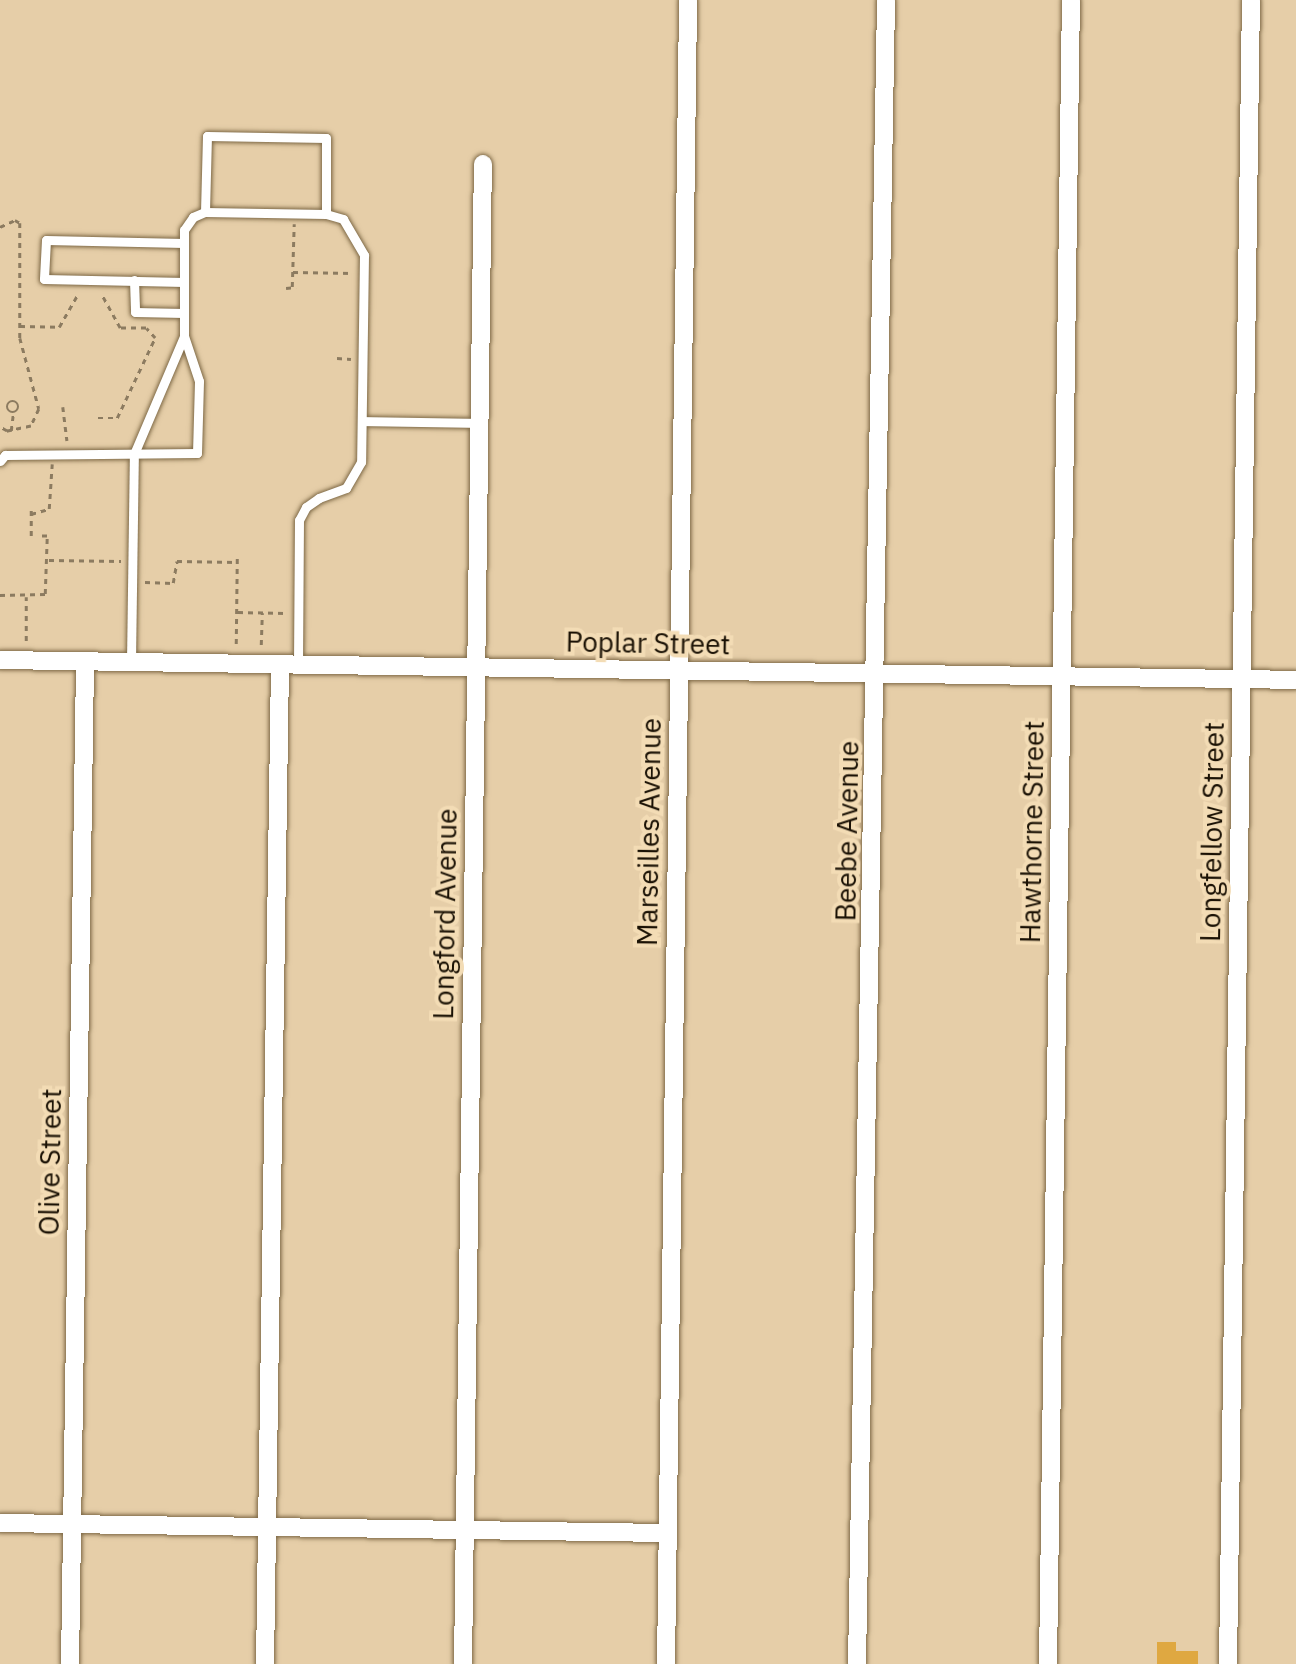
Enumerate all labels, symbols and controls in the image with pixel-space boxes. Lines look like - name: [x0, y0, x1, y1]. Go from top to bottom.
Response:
- street label: Poplar Street: [565, 625, 731, 661]
- street label: Marseilles Avenue: [630, 718, 668, 946]
- street label: Hawthorne Street: [1013, 720, 1051, 944]
- street label: Longfellow Street: [1193, 722, 1231, 942]
- street label: Beebe Avenue: [829, 740, 865, 922]
- street label: Longford Avenue: [426, 808, 464, 1020]
- street label: Olive Street: [32, 1088, 68, 1236]

